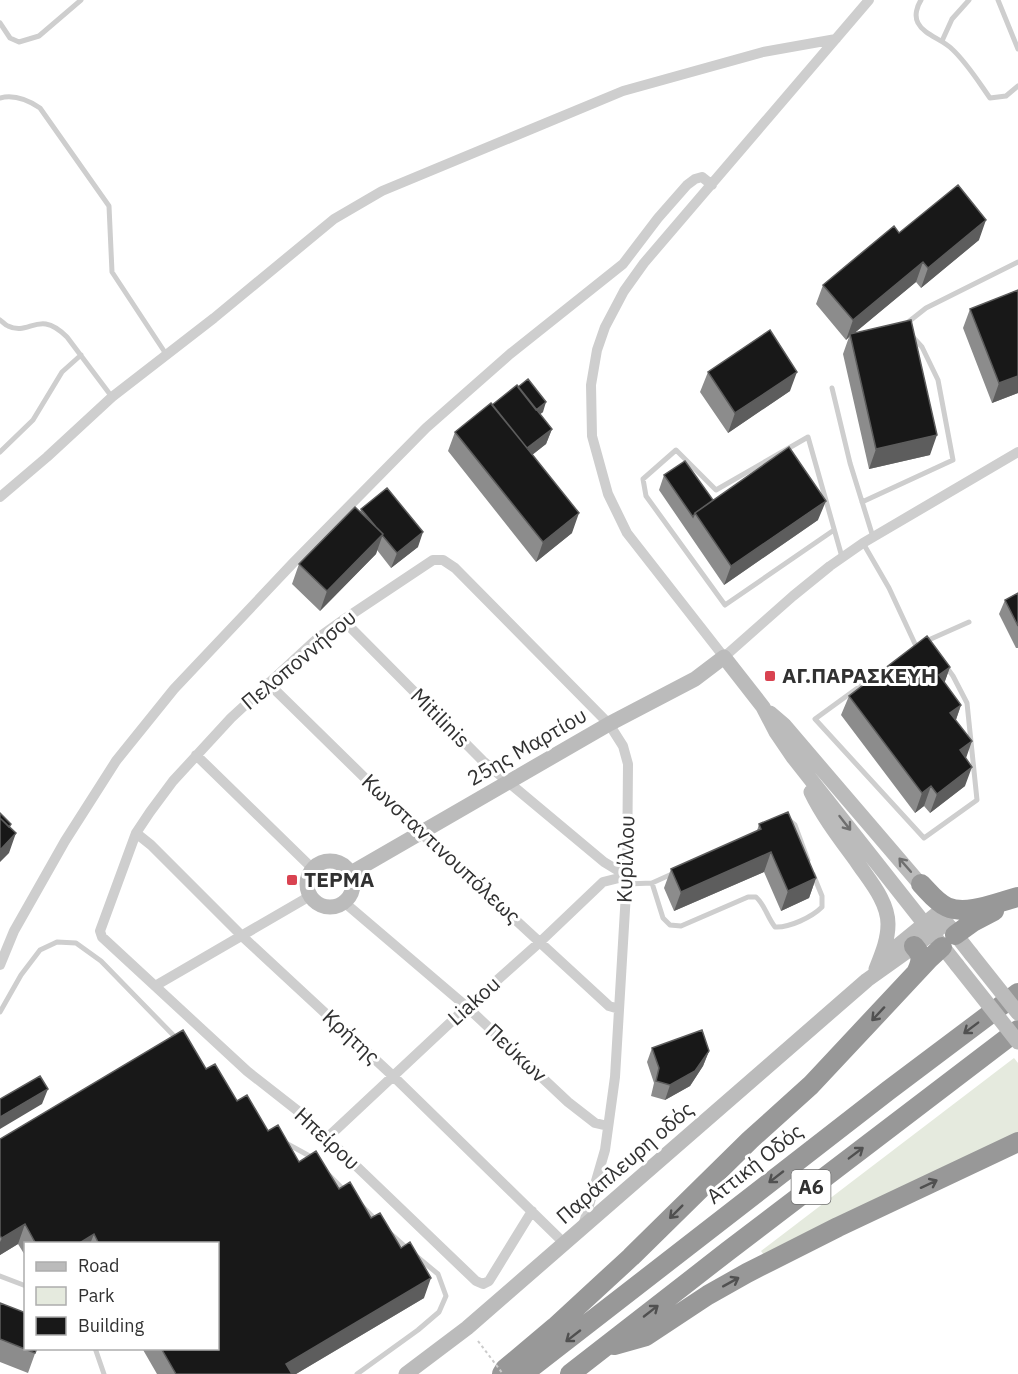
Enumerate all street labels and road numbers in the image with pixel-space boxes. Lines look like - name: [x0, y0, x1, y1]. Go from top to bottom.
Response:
- street label: Πελοποννήσου: [235, 603, 362, 716]
- street label: Mitilinis: [405, 681, 477, 753]
- street label: 25ης Μαρτίου: [461, 700, 592, 792]
- street label: Κωνσταντινουπόλεως: [356, 767, 527, 929]
- street label: Κυρίλλου: [609, 814, 641, 903]
- street label: Liakou: [441, 969, 506, 1031]
- street label: Κρήτης: [317, 1003, 386, 1070]
- street label: Πεύκων: [480, 1017, 554, 1088]
- street label: Παράπλευρη οδός: [550, 1095, 699, 1230]
- street label: Ηπείρου: [289, 1101, 367, 1176]
- street label: Αττική Οδός: [700, 1117, 809, 1210]
- road number: Α6: [792, 1170, 830, 1204]

